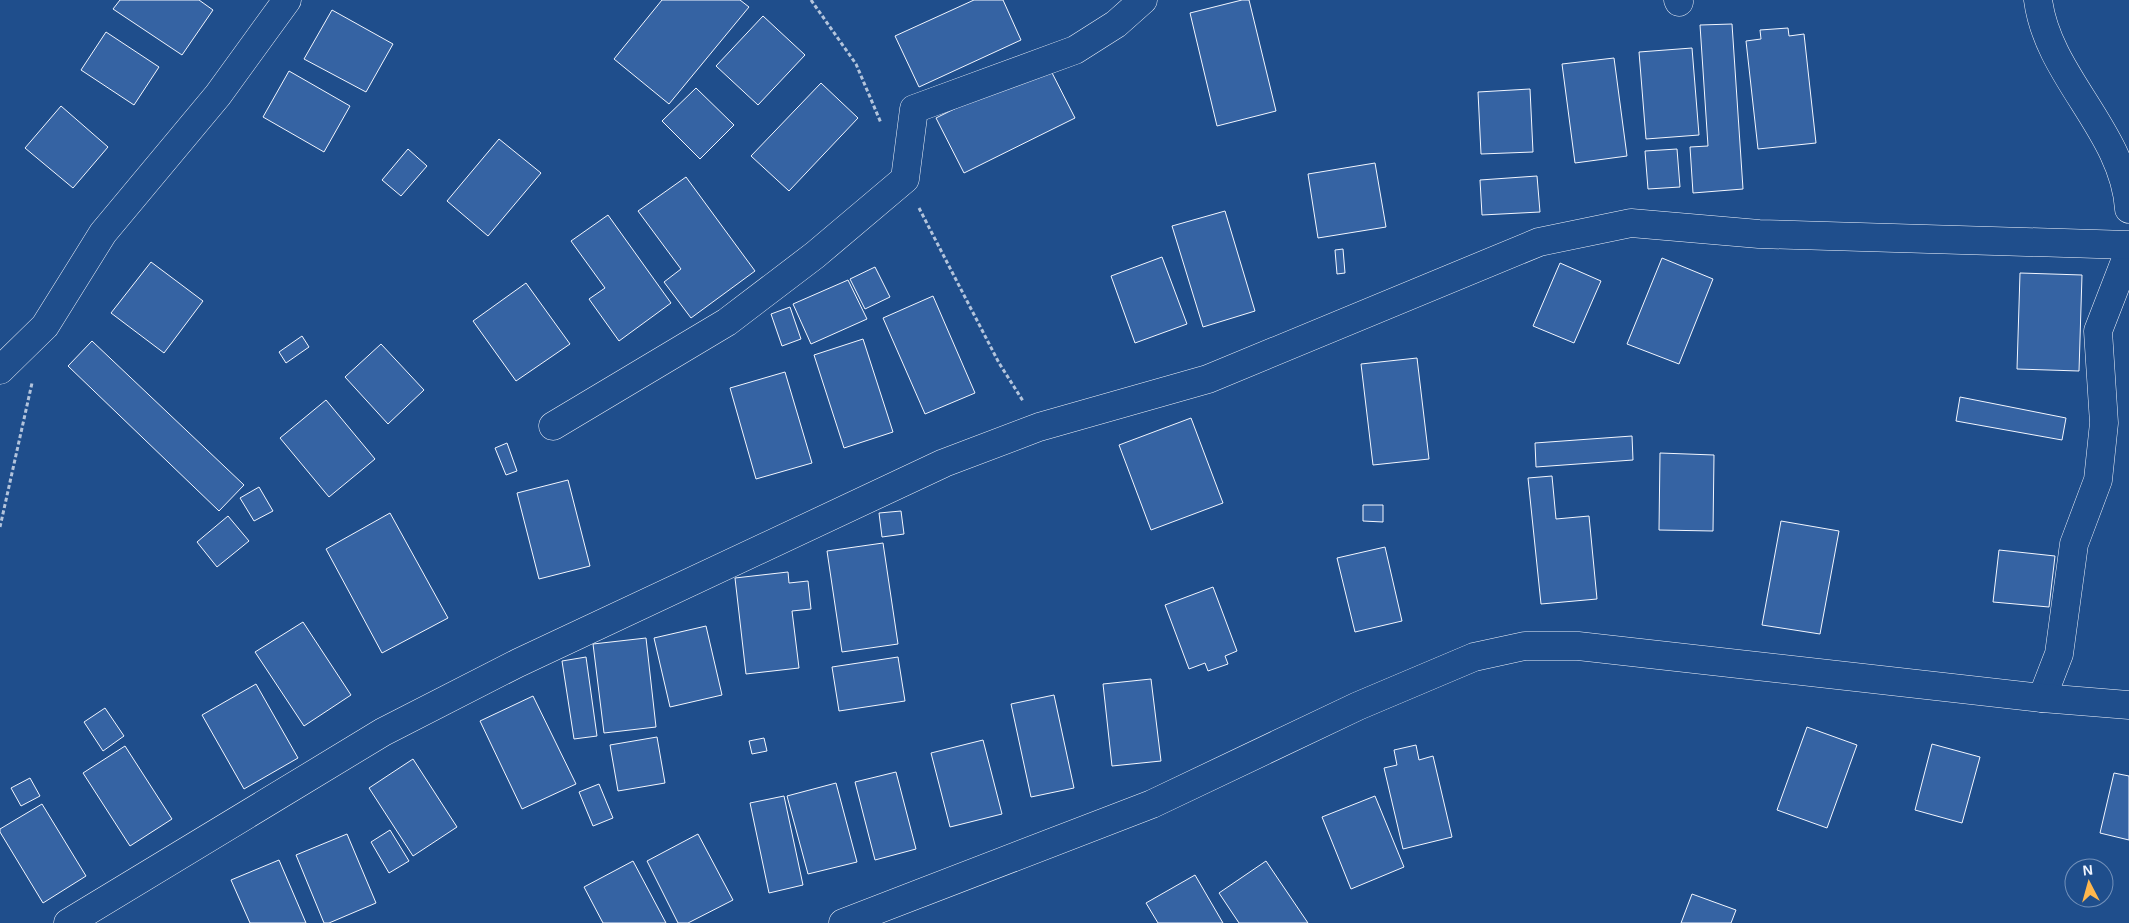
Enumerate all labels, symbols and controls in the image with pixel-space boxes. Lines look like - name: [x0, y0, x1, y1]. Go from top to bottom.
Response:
- north arrow: [2064, 858, 2114, 908]
- text: N: [2082, 862, 2094, 879]

